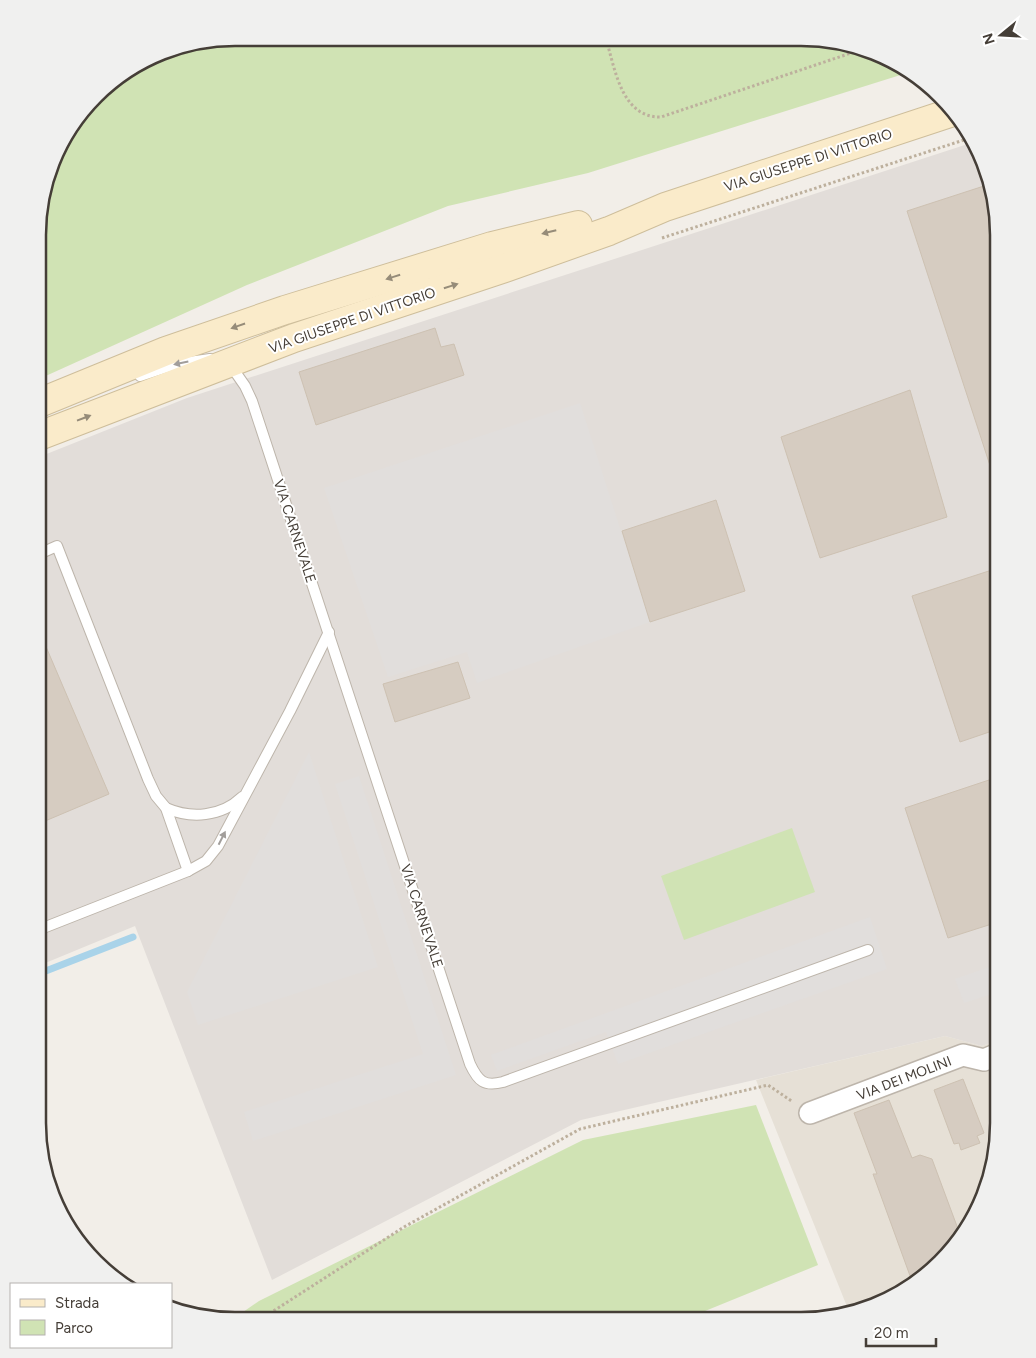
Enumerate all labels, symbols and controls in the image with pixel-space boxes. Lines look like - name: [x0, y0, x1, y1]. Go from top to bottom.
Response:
- north arrow: [976, 10, 1026, 60]
- text: N: [979, 31, 999, 47]
- street label: VIA GIUSEPPE DI VITTORIO: [722, 125, 894, 196]
- one-way arrow: [542, 228, 557, 236]
- one-way arrow: [386, 273, 401, 281]
- one-way arrow: [444, 282, 459, 290]
- street label: VIA GIUSEPPE DI VITTORIO: [266, 284, 438, 357]
- one-way arrow: [231, 323, 246, 330]
- one-way arrow: [172, 360, 188, 368]
- one-way arrow: [77, 414, 92, 422]
- street label: VIA CARNEVALE: [270, 477, 319, 585]
- one-way arrow: [218, 831, 226, 846]
- street label: VIA CARNEVALE: [397, 862, 446, 970]
- street label: VIA DEI MOLINI: [854, 1053, 954, 1104]
- legend: [10, 1283, 172, 1348]
- text: Strada: [55, 1294, 99, 1312]
- scale bar: [866, 1316, 936, 1348]
- text: Parco: [55, 1319, 93, 1337]
- text: 20 m: [874, 1324, 908, 1342]

